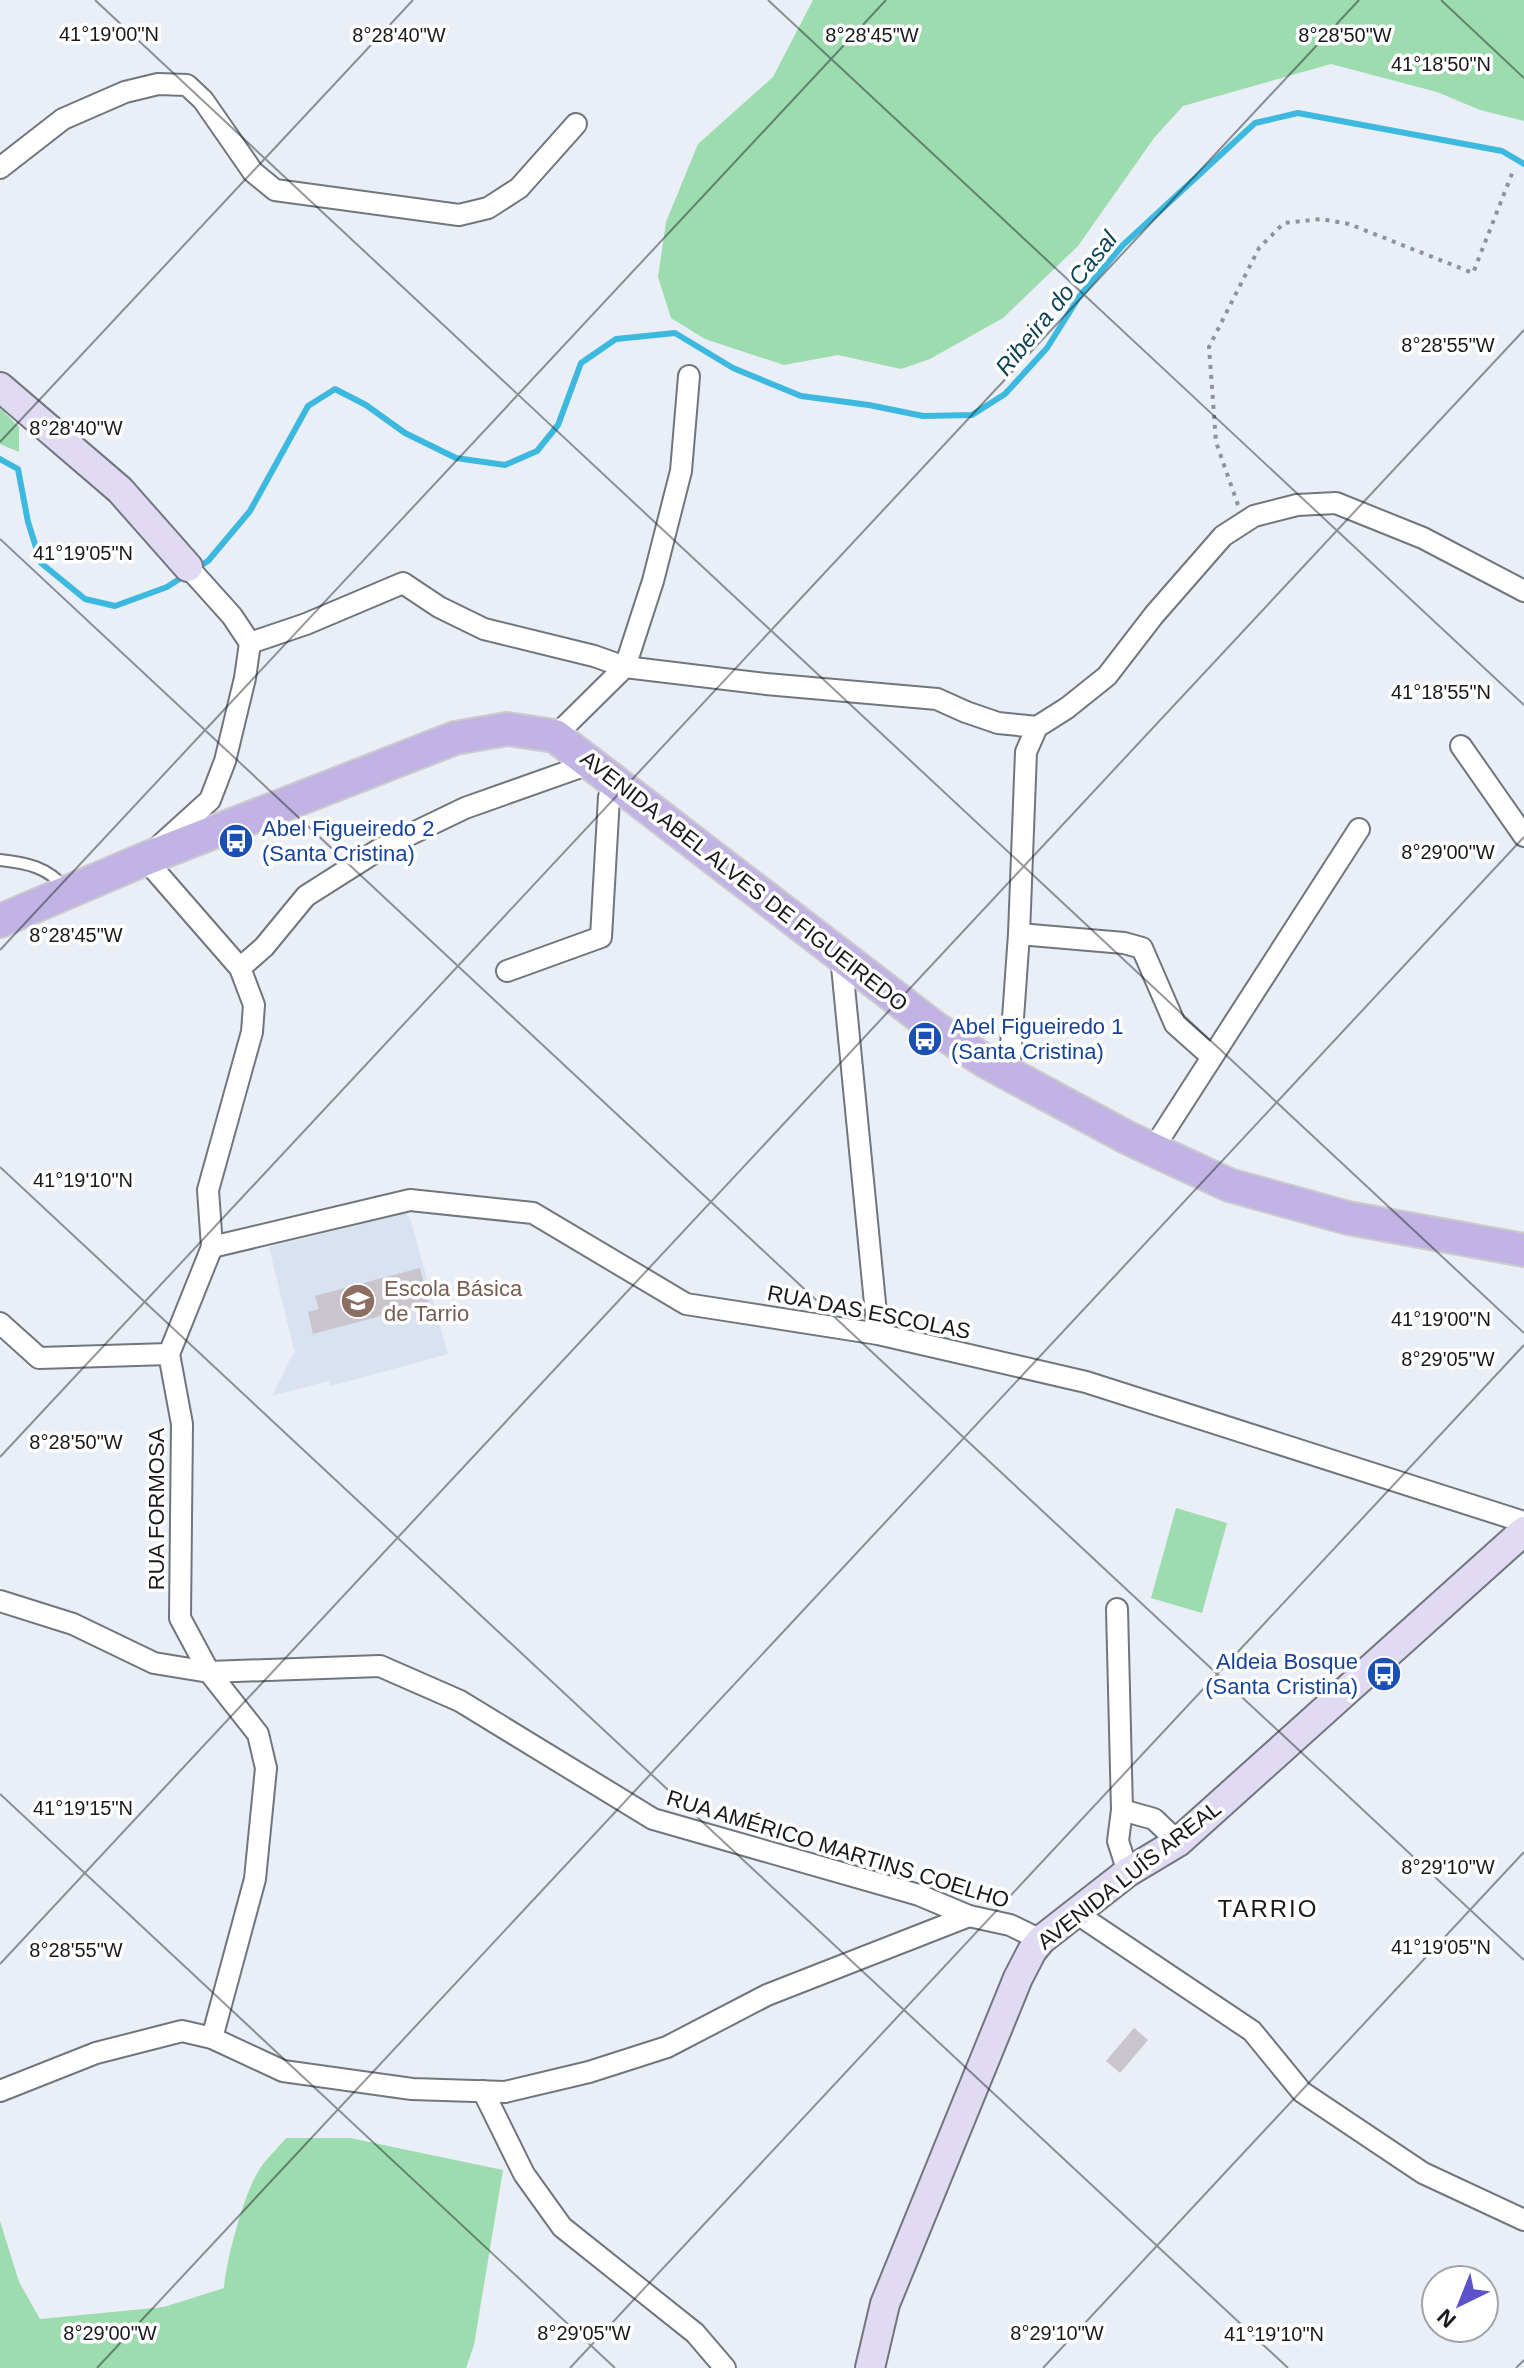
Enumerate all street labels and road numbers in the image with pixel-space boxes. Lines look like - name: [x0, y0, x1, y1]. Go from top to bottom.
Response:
- street label: AVENIDA ABEL ALVES DE FIGUEIREDO: [576, 746, 912, 1016]
- street label: RUA DAS ESCOLAS: [765, 1280, 973, 1344]
- street label: RUA FORMOSA: [144, 1427, 169, 1590]
- street label: RUA AMÉRICO MARTINS COELHO: [664, 1785, 1012, 1913]
- street label: AVENIDA LUÍS AREAL: [1032, 1796, 1226, 1954]

